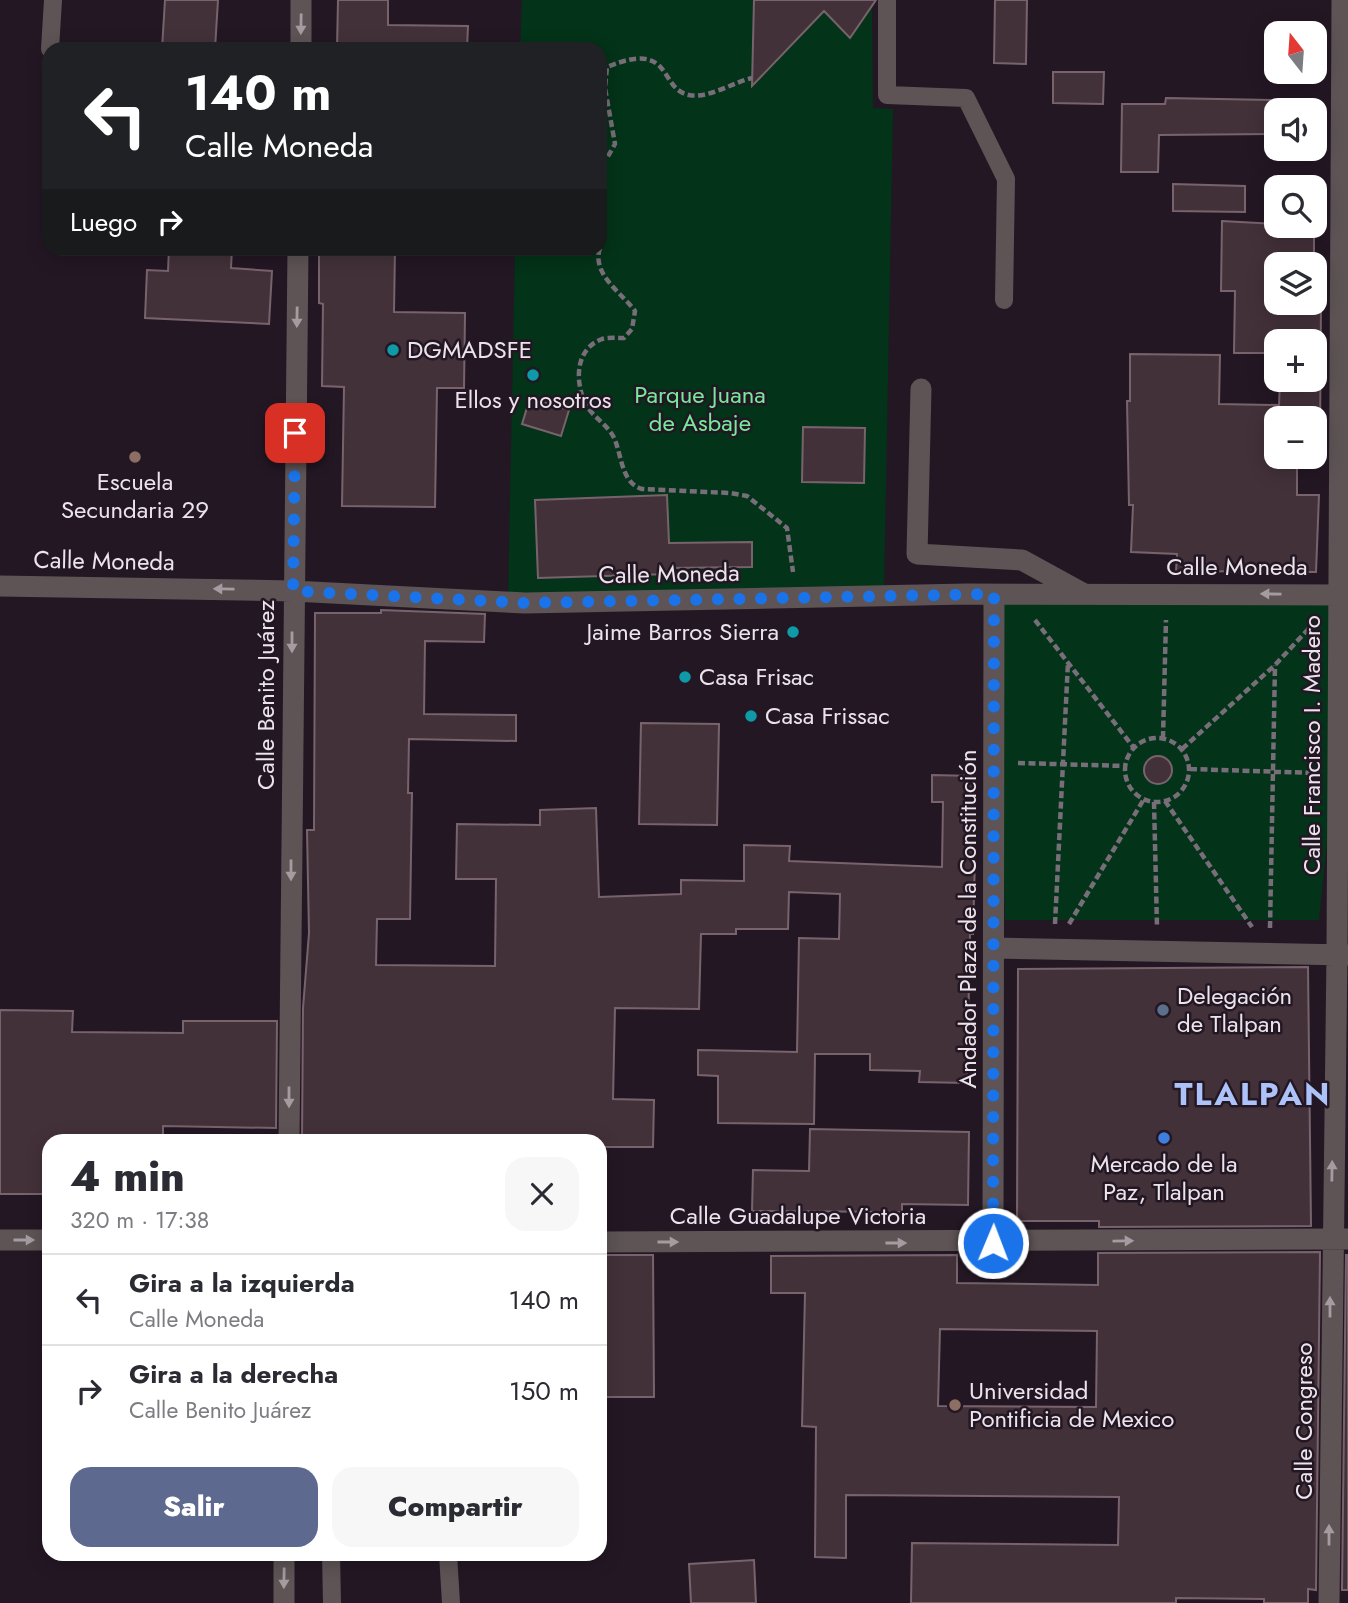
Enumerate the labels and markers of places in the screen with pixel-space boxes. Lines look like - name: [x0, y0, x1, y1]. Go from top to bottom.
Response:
- place label: DGMADSFE: [407, 332, 532, 367]
- marker: DGMADSFE: [385, 342, 401, 358]
- marker: Ellos y nosotros: [525, 367, 541, 383]
- place label: Ellos y nosotros: [455, 382, 611, 417]
- pin: [265, 403, 325, 463]
- marker: Escuela Secundaria 29: [127, 449, 143, 465]
- place label: Escuela Secundaria 29: [61, 464, 209, 527]
- place label: Jaime Barros Sierra: [583, 614, 779, 649]
- marker: Jaime Barros Sierra: [785, 624, 801, 640]
- place label: Casa Frisac: [699, 659, 814, 694]
- marker: Casa Frisac: [677, 669, 693, 685]
- place label: Casa Frissac: [765, 698, 890, 733]
- marker: Casa Frissac: [743, 708, 759, 724]
- place label: Delegación de Tlalpan: [1177, 978, 1292, 1041]
- marker: Delegación de Tlalpan: [1155, 1002, 1171, 1018]
- marker: Mercado de la Paz, Tlalpan: [1156, 1130, 1172, 1146]
- place label: Mercado de la Paz, Tlalpan: [1091, 1146, 1237, 1209]
- place label: Universidad Pontificia de Mexico: [969, 1373, 1174, 1436]
- marker: Universidad Pontificia de Mexico: [947, 1397, 963, 1413]

